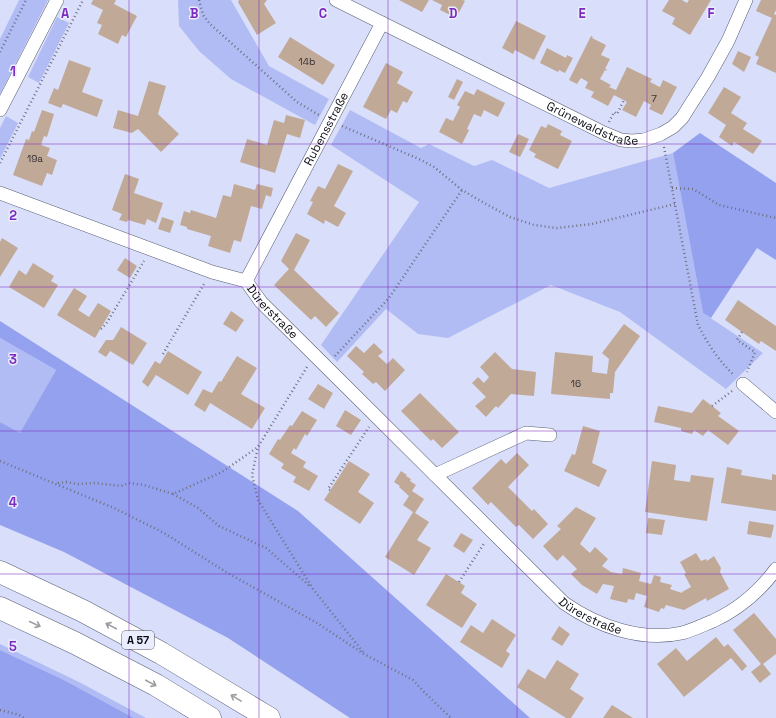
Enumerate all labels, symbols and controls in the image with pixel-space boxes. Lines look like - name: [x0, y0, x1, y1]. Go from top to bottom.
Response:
- text: A: [61, 5, 70, 22]
- text: B: [190, 5, 199, 22]
- text: C: [319, 5, 327, 22]
- text: D: [449, 5, 458, 22]
- text: E: [578, 5, 586, 22]
- text: F: [708, 5, 715, 22]
- house number: 14b: [299, 55, 315, 68]
- text: 1: [10, 63, 16, 80]
- street label: Rubensstraße: [300, 89, 352, 168]
- house number: 7: [651, 92, 657, 105]
- street label: Grünewaldstraße: [544, 98, 639, 149]
- house number: 19a: [27, 152, 43, 165]
- text: 2: [9, 207, 17, 224]
- street label: Dürerstraße: [243, 281, 302, 342]
- text: 3: [9, 351, 17, 368]
- house number: 16: [571, 377, 581, 390]
- text: 4: [9, 494, 17, 511]
- street label: Dürerstraße: [555, 594, 624, 638]
- one-way arrow: [29, 621, 41, 628]
- one-way arrow: [105, 622, 117, 629]
- road number: A 57: [122, 631, 154, 649]
- text: 5: [9, 638, 17, 655]
- one-way arrow: [145, 680, 157, 687]
- one-way arrow: [230, 693, 242, 701]

